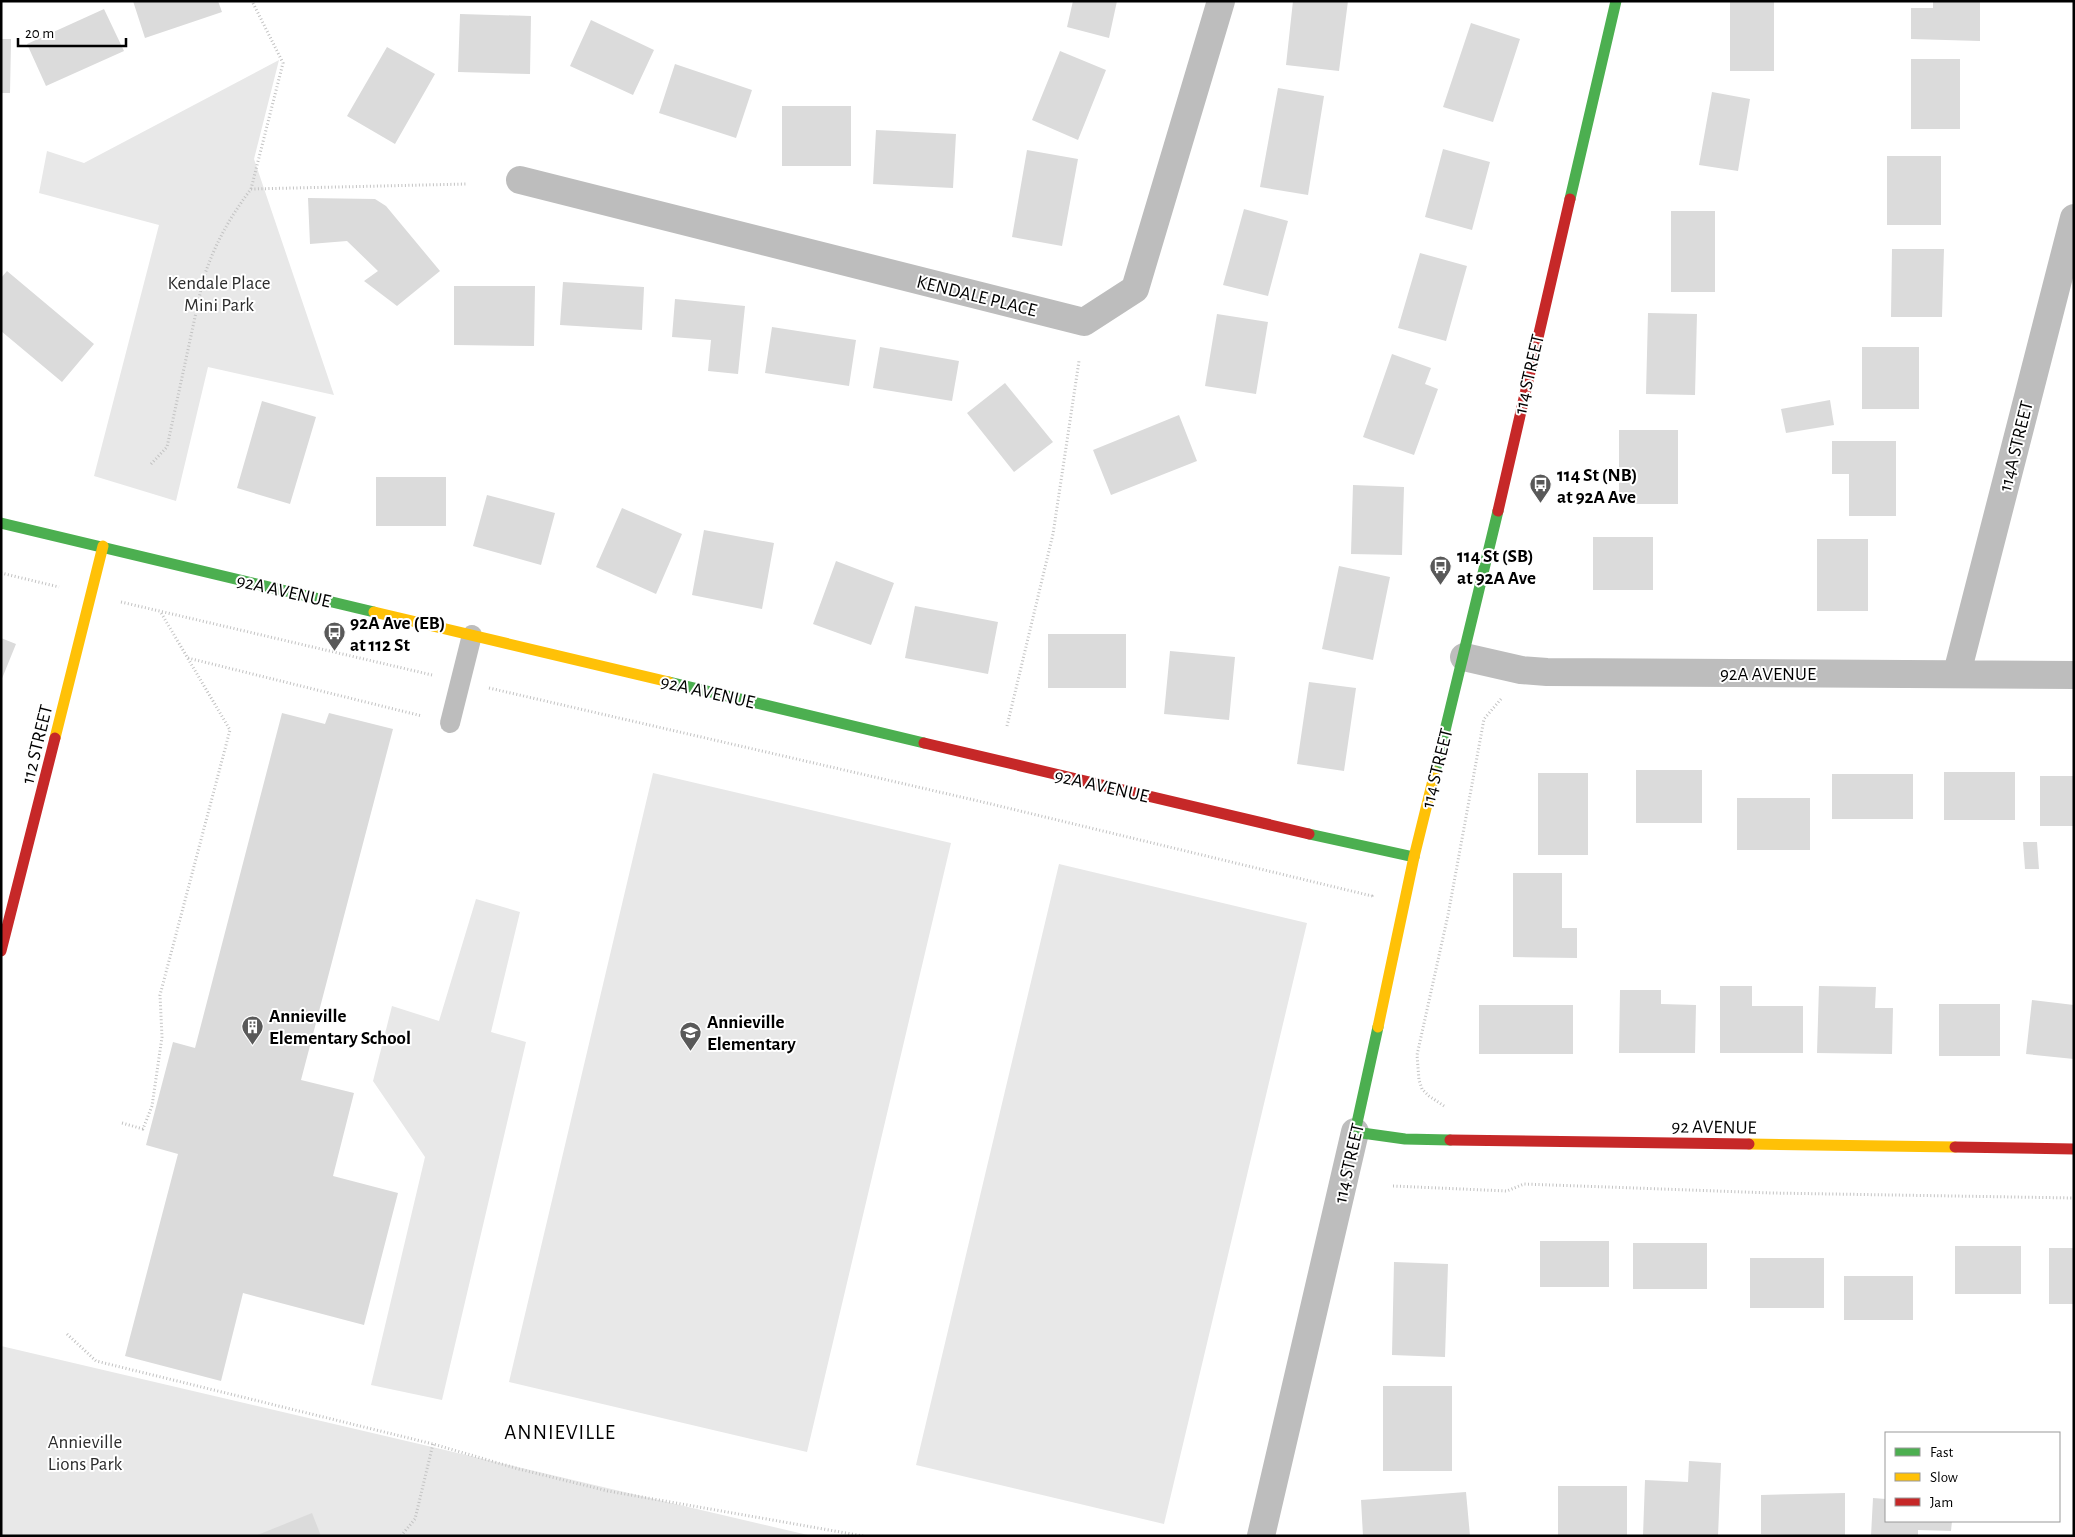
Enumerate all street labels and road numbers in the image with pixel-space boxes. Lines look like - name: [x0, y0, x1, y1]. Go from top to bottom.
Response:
- street label: KENDALE PLACE: [915, 272, 1039, 321]
- street label: 114 STREET: [1511, 332, 1548, 416]
- street label: 114A STREET: [1996, 399, 2037, 494]
- street label: 92A AVENUE: [235, 571, 333, 612]
- street label: 92A AVENUE: [1720, 665, 1816, 684]
- street label: 92A AVENUE: [659, 672, 757, 713]
- street label: 112 STREET: [18, 703, 56, 786]
- street label: 114 STREET: [1418, 727, 1457, 810]
- street label: 92A AVENUE: [1053, 766, 1151, 807]
- street label: 92 AVENUE: [1671, 1117, 1757, 1138]
- street label: 114 STREET: [1331, 1121, 1368, 1205]

